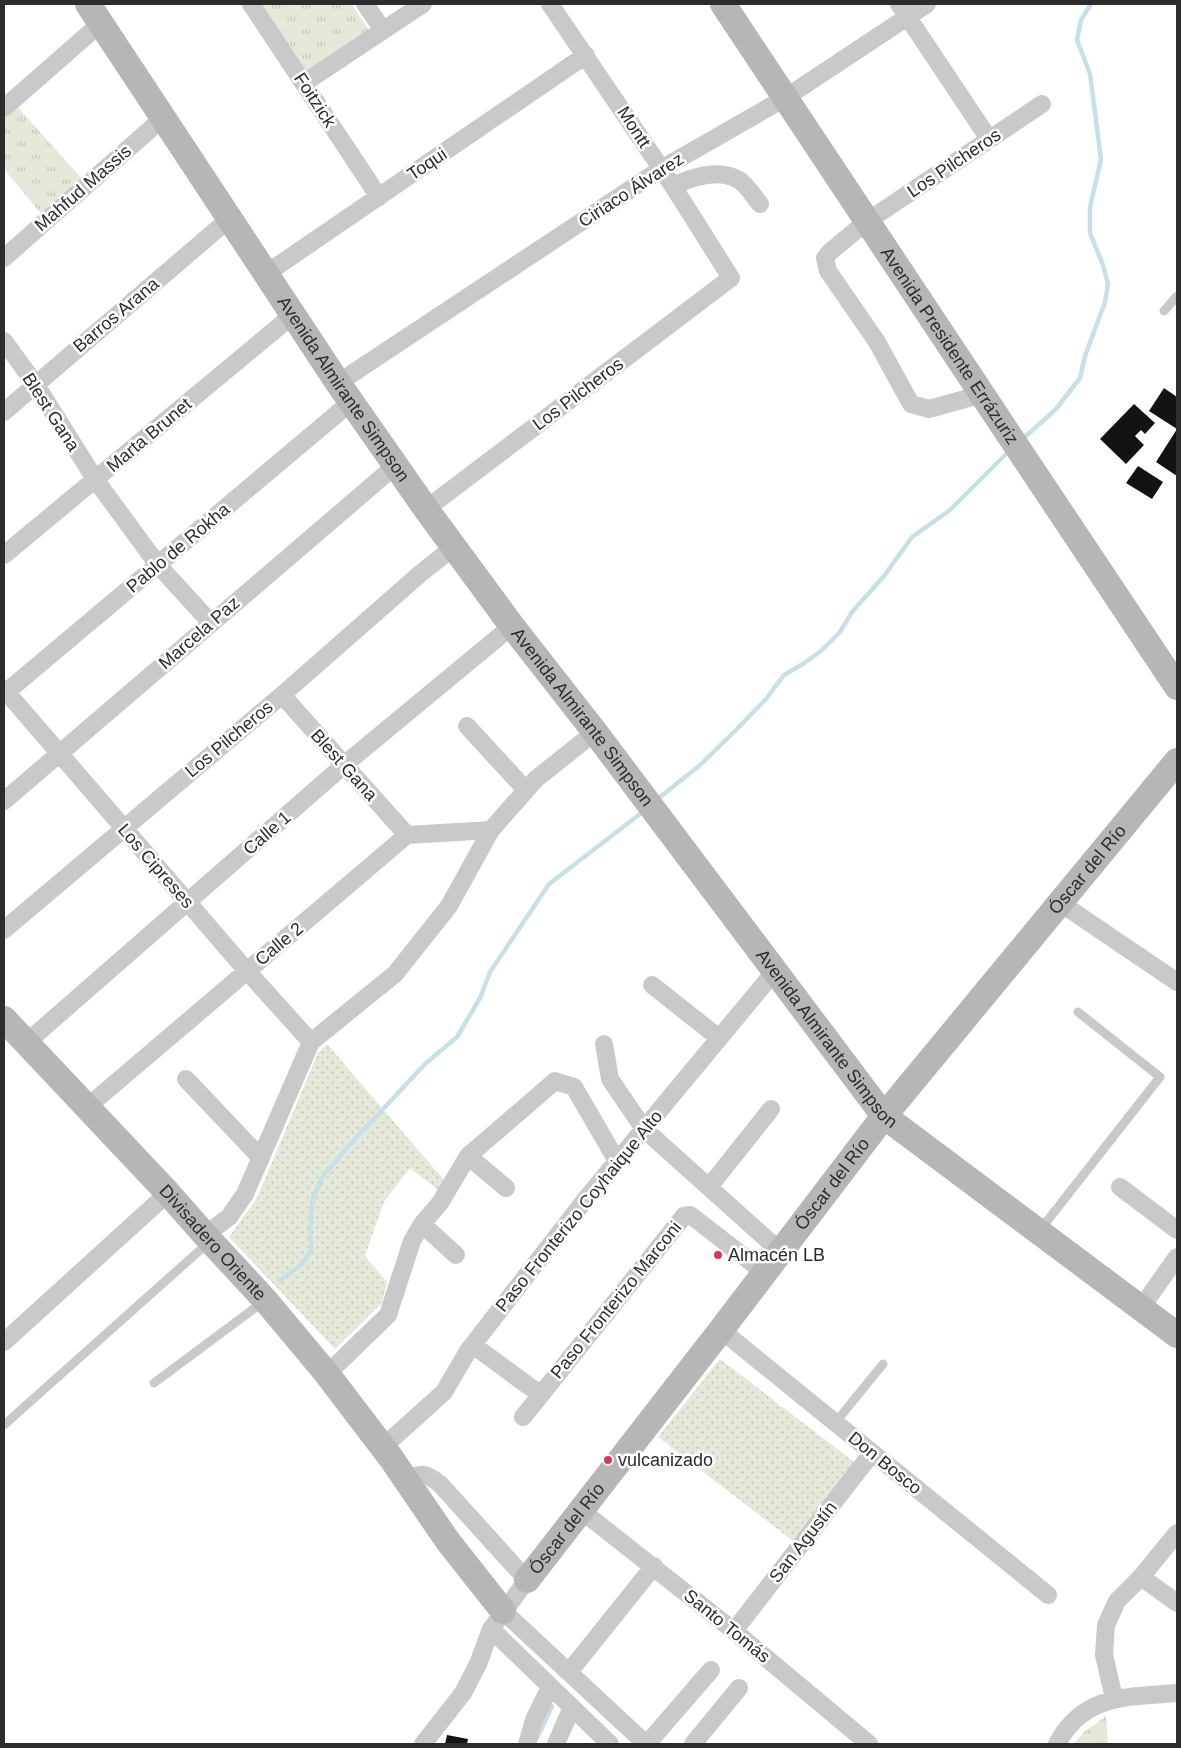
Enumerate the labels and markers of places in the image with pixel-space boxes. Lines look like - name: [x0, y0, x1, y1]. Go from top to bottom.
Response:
- place label: Almacén LB: [728, 1245, 825, 1265]
- marker: Almacén LB: [712, 1249, 724, 1261]
- place label: vulcanizado: [618, 1450, 713, 1470]
- marker: vulcanizado: [602, 1454, 614, 1466]

